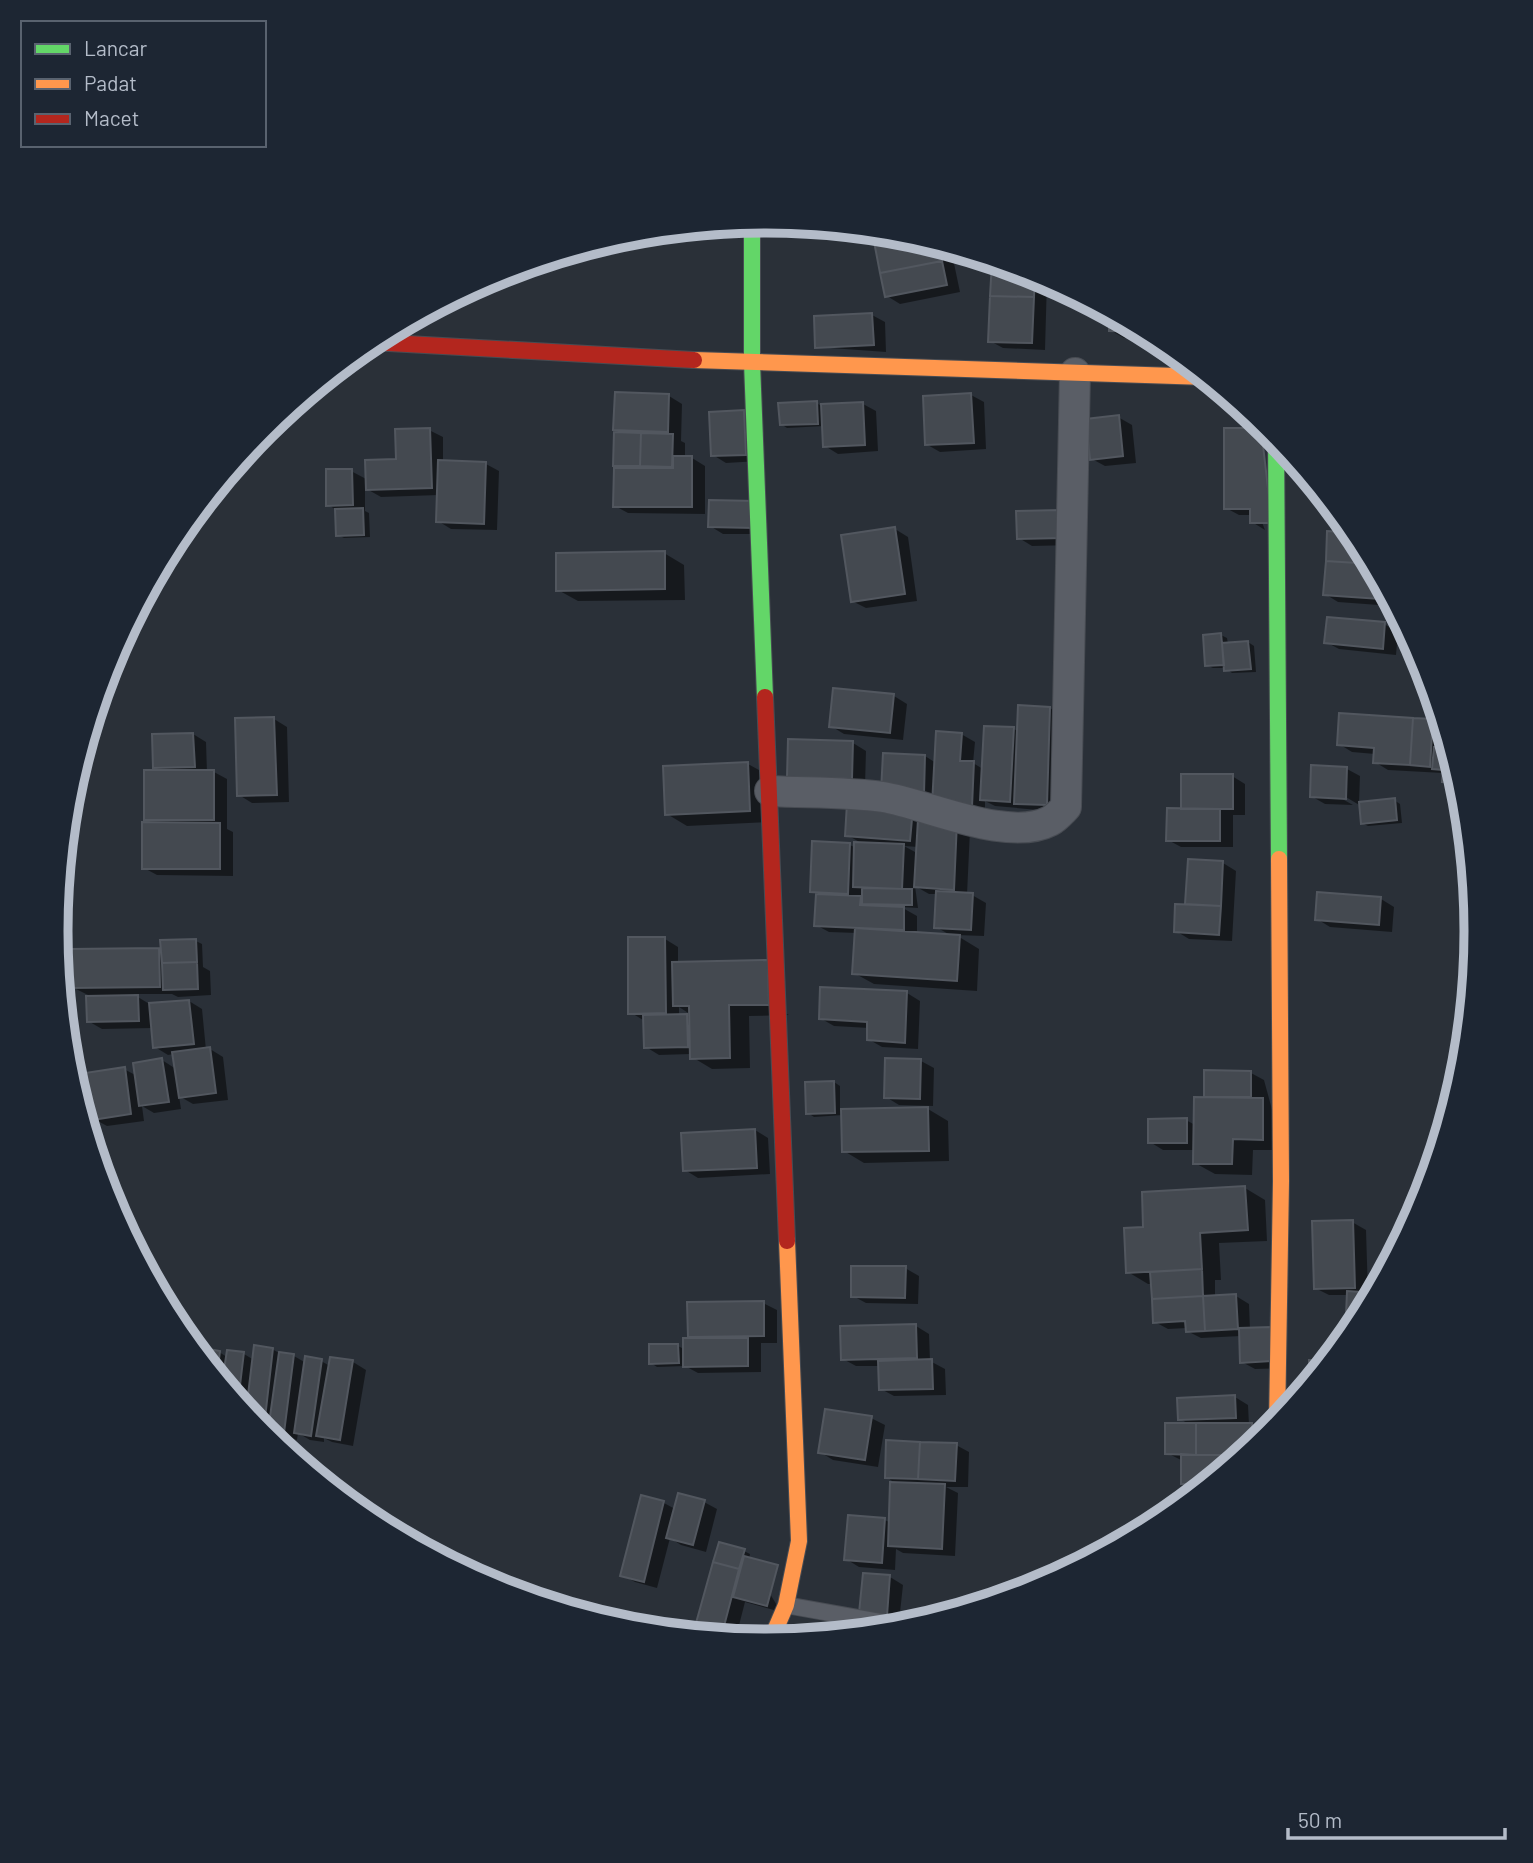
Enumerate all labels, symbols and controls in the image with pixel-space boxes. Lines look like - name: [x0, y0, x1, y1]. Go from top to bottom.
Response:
- legend: [21, 21, 266, 147]
- text: Lancar: [84, 35, 147, 60]
- text: Padat: [84, 70, 137, 95]
- text: Macet: [84, 105, 139, 130]
- scale bar: [1288, 1797, 1505, 1841]
- text: 50 m: [1298, 1807, 1342, 1832]

